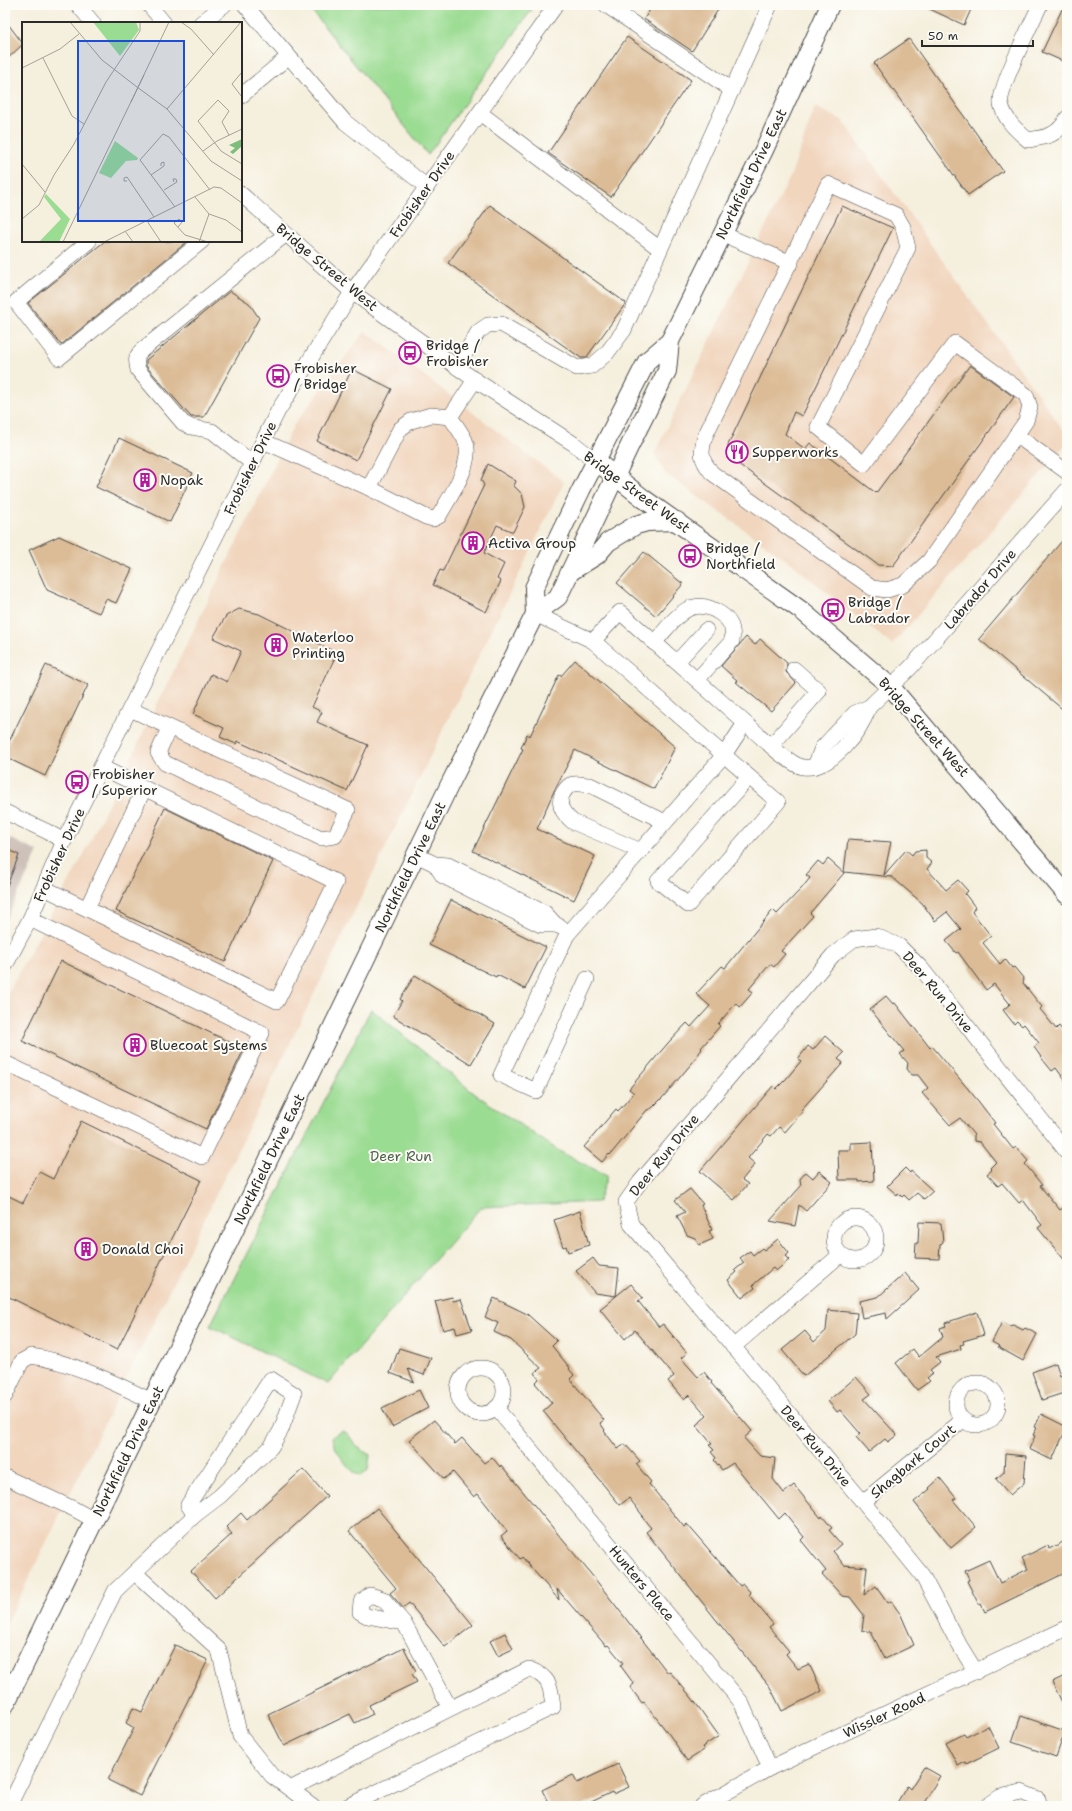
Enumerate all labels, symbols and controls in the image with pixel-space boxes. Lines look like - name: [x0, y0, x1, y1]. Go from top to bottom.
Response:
- inset map: [22, 22, 242, 242]
- scale bar: [922, 22, 1033, 48]
- text: 50 m: [928, 28, 958, 44]
- street label: Northfield Drive East: [712, 106, 790, 242]
- street label: Frobisher Drive: [385, 147, 459, 241]
- street label: Bridge Street West: [272, 219, 382, 315]
- place label: Bridge / Frobisher: [426, 336, 489, 370]
- bus stop icon: Bridge / Frobisher: [397, 340, 423, 366]
- place label: Frobisher / Bridge: [294, 359, 357, 393]
- bus stop icon: Frobisher / Bridge: [265, 363, 291, 389]
- street label: Frobisher Drive: [220, 418, 280, 518]
- restaurant icon: Supperworks: [724, 439, 750, 465]
- place label: Supperworks: [752, 443, 839, 461]
- street label: Bridge Street West: [580, 447, 694, 537]
- building icon: Nopak: [132, 467, 158, 493]
- place label: Nopak: [160, 471, 204, 489]
- building icon: Activa Group: [460, 530, 486, 556]
- place label: Activa Group: [488, 534, 576, 552]
- place label: Bridge / Northfield: [706, 539, 775, 573]
- bus stop icon: Bridge / Northfield: [677, 543, 703, 569]
- street label: Labrador Drive: [940, 545, 1020, 633]
- place label: Bridge / Labrador: [848, 593, 911, 627]
- bus stop icon: Bridge / Labrador: [820, 597, 846, 623]
- place label: Waterloo Printing: [292, 628, 354, 662]
- building icon: Waterloo Printing: [263, 632, 289, 658]
- street label: Bridge Street West: [875, 674, 973, 780]
- place label: Frobisher / Superior: [92, 765, 158, 799]
- bus stop icon: Frobisher / Superior: [64, 769, 90, 795]
- street label: Northfield Drive East: [371, 799, 449, 935]
- street label: Frobisher Drive: [29, 805, 89, 905]
- street label: Deer Run Drive: [899, 948, 977, 1037]
- building icon: Bluecoat Systems: [122, 1032, 148, 1058]
- place label: Bluecoat Systems: [150, 1036, 267, 1054]
- street label: Northfield Drive East: [230, 1091, 308, 1227]
- street label: Deer Run Drive: [625, 1110, 703, 1200]
- park label: Deer Run: [370, 1147, 432, 1165]
- building icon: Donald Choi: [73, 1236, 99, 1262]
- place label: Donald Choi: [102, 1240, 184, 1258]
- street label: Northfield Drive East: [89, 1383, 167, 1519]
- street label: Deer Run Drive: [777, 1402, 855, 1491]
- street label: Shagbark Court: [867, 1420, 959, 1502]
- street label: Hunters Place: [605, 1541, 679, 1625]
- street label: Wissler Road: [840, 1688, 928, 1742]

